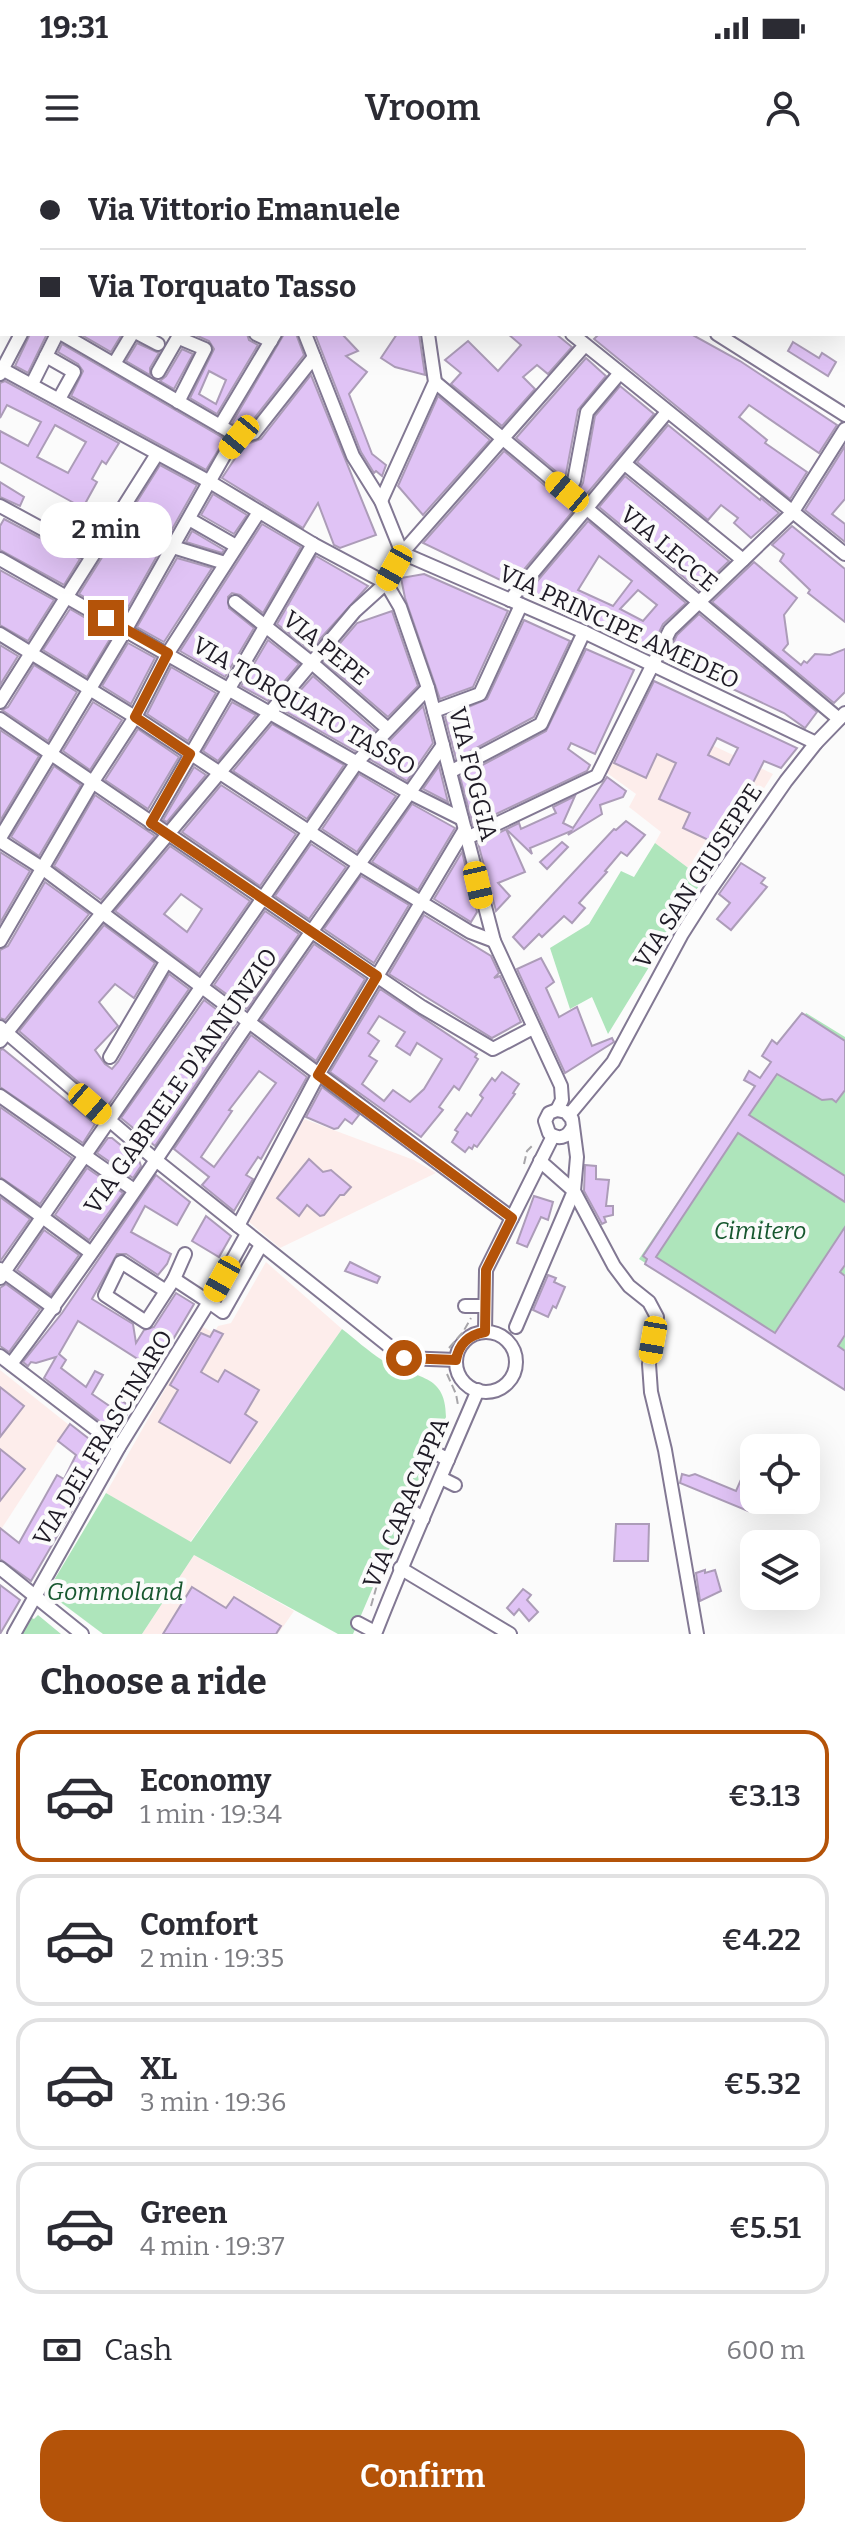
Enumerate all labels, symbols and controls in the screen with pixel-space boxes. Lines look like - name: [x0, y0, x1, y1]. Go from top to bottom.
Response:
- text: 19:31: [40, 10, 108, 46]
- icon: menu: [40, 86, 84, 130]
- text: Vroom: [365, 86, 480, 130]
- icon: person: [761, 86, 805, 130]
- text: Via Vittorio Emanuele: [88, 192, 400, 228]
- text: Via Torquato Tasso: [88, 269, 356, 305]
- car: [215, 411, 263, 463]
- car: [541, 467, 593, 517]
- street label: VIA LECCE: [615, 500, 723, 598]
- callout: 2 min: [40, 502, 172, 558]
- text: 2 min: [72, 514, 140, 545]
- car: [372, 541, 416, 595]
- street label: VIA PRINCIPE AMEDEO: [494, 559, 744, 695]
- route end: [88, 600, 124, 636]
- street label: VIA PEPE: [277, 605, 375, 691]
- street label: VIA TORQUATO TASSO: [187, 631, 421, 781]
- street label: VIA FOGGIA: [443, 704, 503, 844]
- street label: VIA SAN GIUSEPPE: [628, 778, 768, 974]
- car: [461, 859, 495, 911]
- street label: VIA GABRIELE D'ANNUNZIO: [78, 943, 284, 1219]
- car: [64, 1079, 116, 1129]
- park label: Cimitero: [714, 1217, 806, 1245]
- car: [200, 1252, 244, 1306]
- car: [637, 1314, 669, 1366]
- street label: VIA DEL FRASCINARO: [27, 1325, 179, 1551]
- route start: [386, 1340, 422, 1376]
- street label: VIA CARACAPPA: [357, 1413, 455, 1593]
- map controls: [740, 1434, 820, 1610]
- button: locate: [740, 1434, 820, 1514]
- button: layers: [740, 1530, 820, 1610]
- park label: Gommoland: [47, 1578, 183, 1606]
- text: Choose a ride: [40, 1660, 267, 1704]
- icon: car: [44, 1760, 116, 1832]
- text: Economy: [140, 1763, 271, 1799]
- text: €3.13: [728, 1778, 801, 1814]
- text: 1 min · 19:34: [140, 1799, 282, 1830]
- icon: car: [44, 1904, 116, 1976]
- text: Comfort: [140, 1907, 258, 1943]
- text: €4.22: [721, 1922, 801, 1958]
- text: 2 min · 19:35: [140, 1943, 284, 1974]
- icon: car: [44, 2048, 116, 2120]
- text: XL: [140, 2051, 177, 2087]
- text: €5.32: [724, 2066, 801, 2102]
- text: 3 min · 19:36: [140, 2087, 286, 2118]
- icon: car: [44, 2192, 116, 2264]
- text: Green: [140, 2195, 227, 2231]
- text: €5.51: [729, 2210, 801, 2246]
- text: 4 min · 19:37: [140, 2231, 284, 2262]
- icon: cash: [40, 2328, 84, 2372]
- text: Cash: [104, 2332, 172, 2368]
- text: 600 m: [726, 2335, 805, 2366]
- button: Confirm: [40, 2430, 805, 2522]

